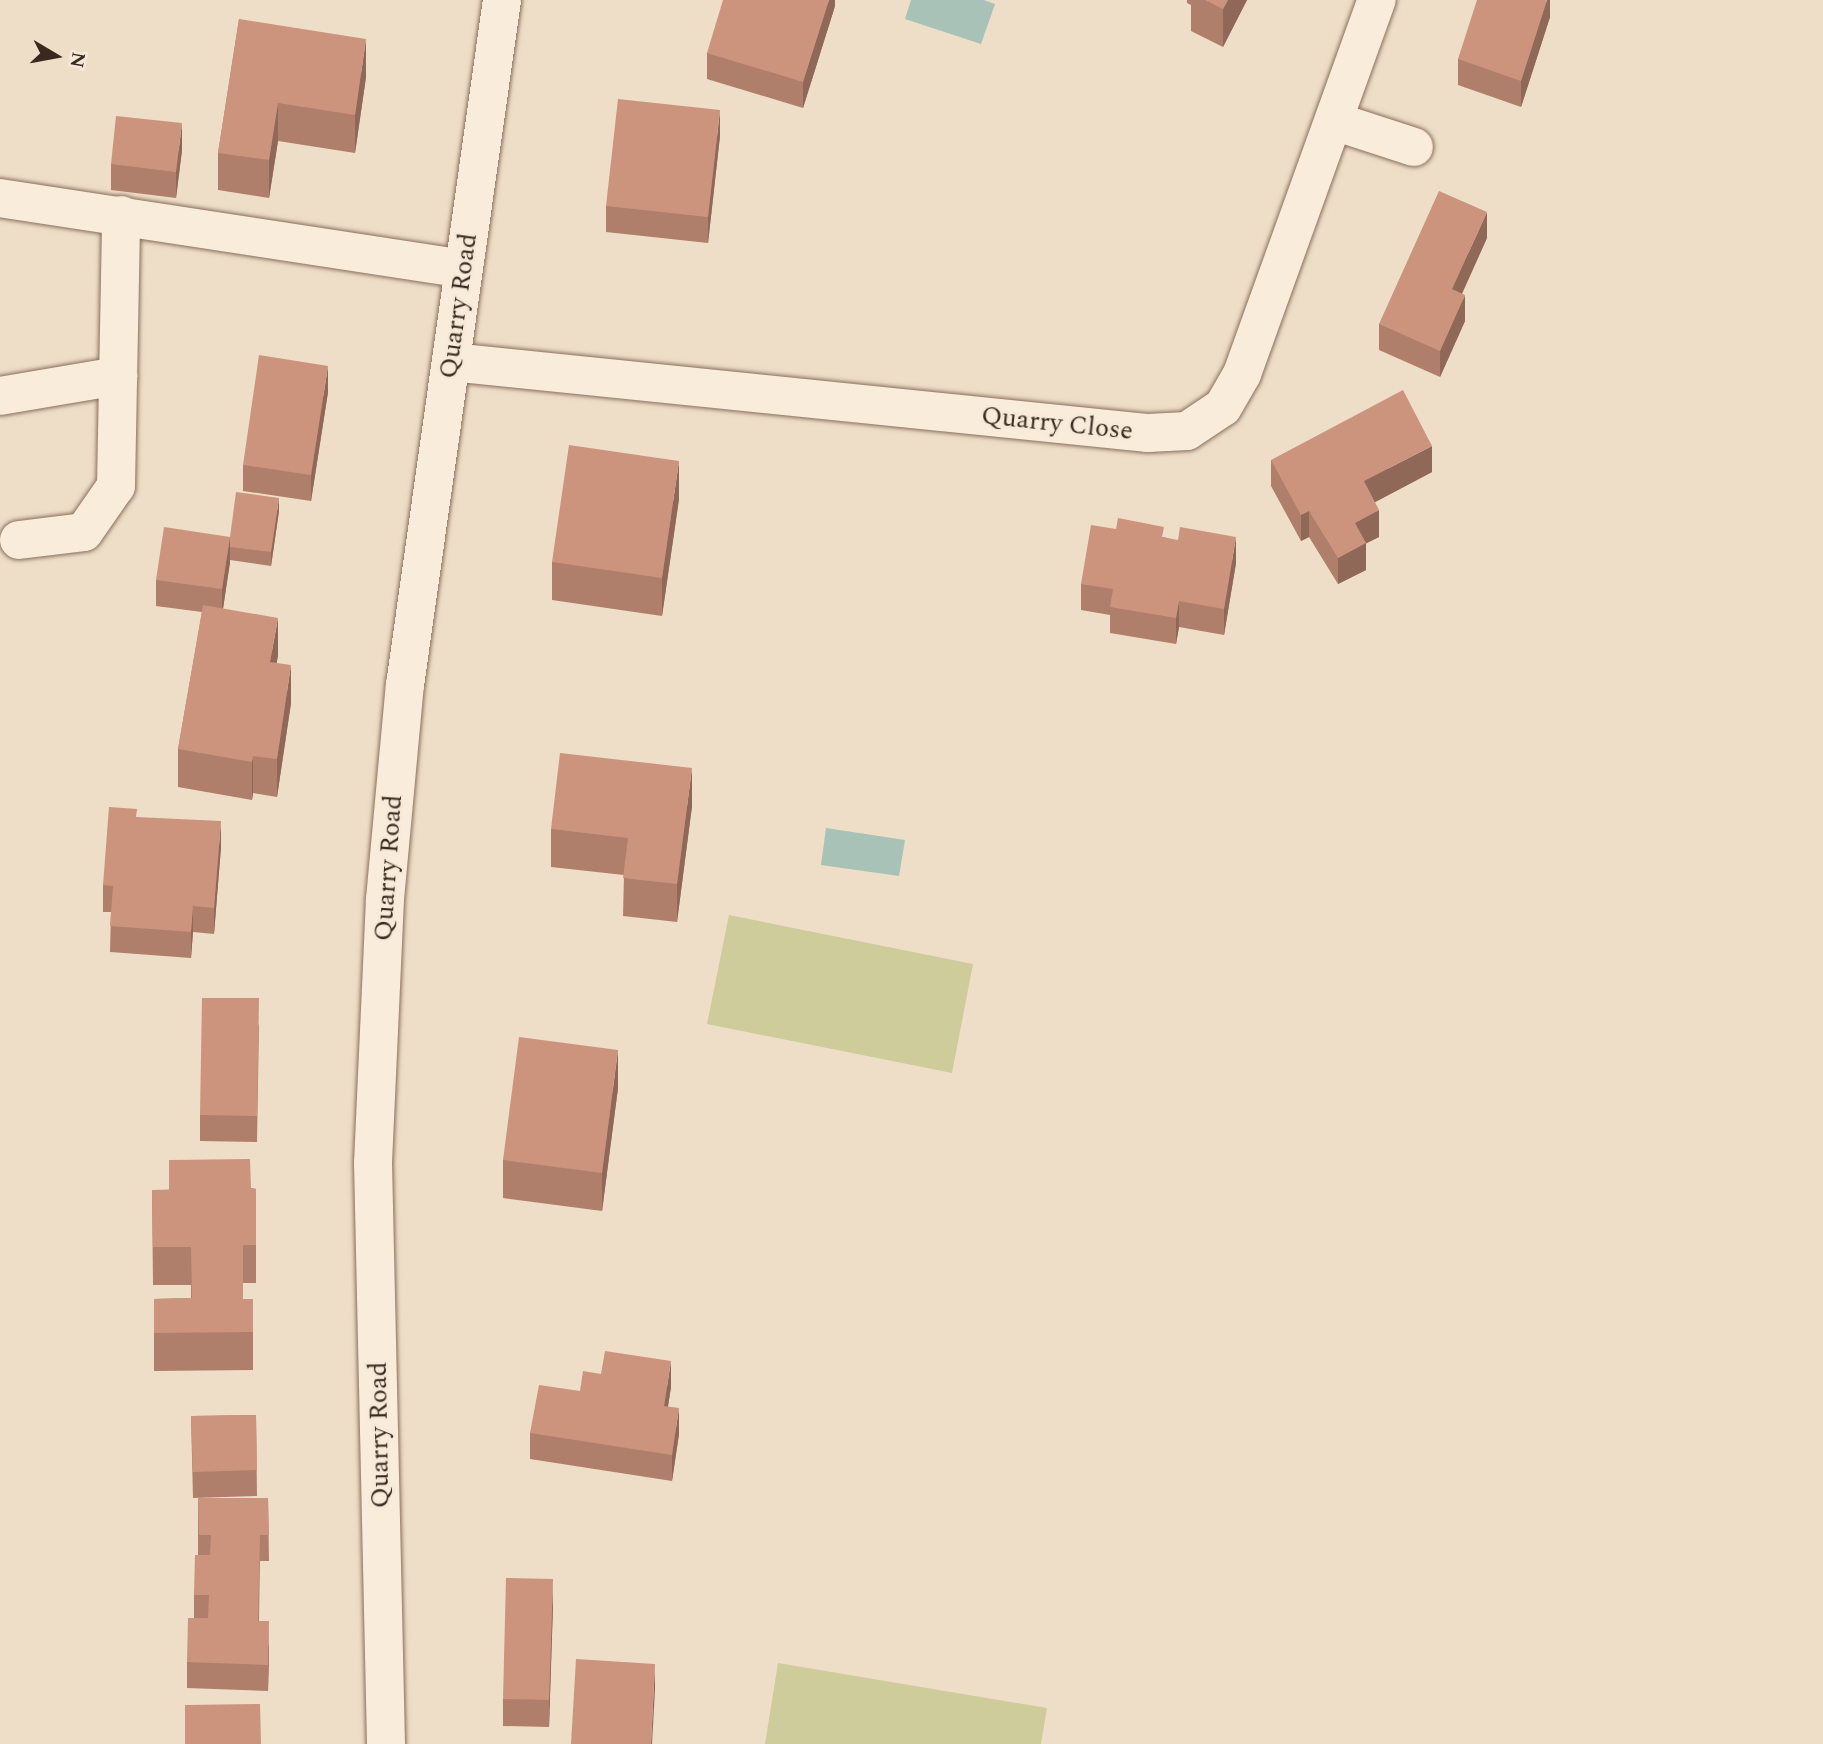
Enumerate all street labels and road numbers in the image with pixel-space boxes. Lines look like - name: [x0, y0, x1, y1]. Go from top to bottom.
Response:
- street label: Quarry Road: [433, 231, 485, 381]
- street label: Quarry Close: [980, 401, 1134, 447]
- street label: Quarry Road: [368, 794, 410, 942]
- street label: Quarry Road: [363, 1361, 397, 1509]

